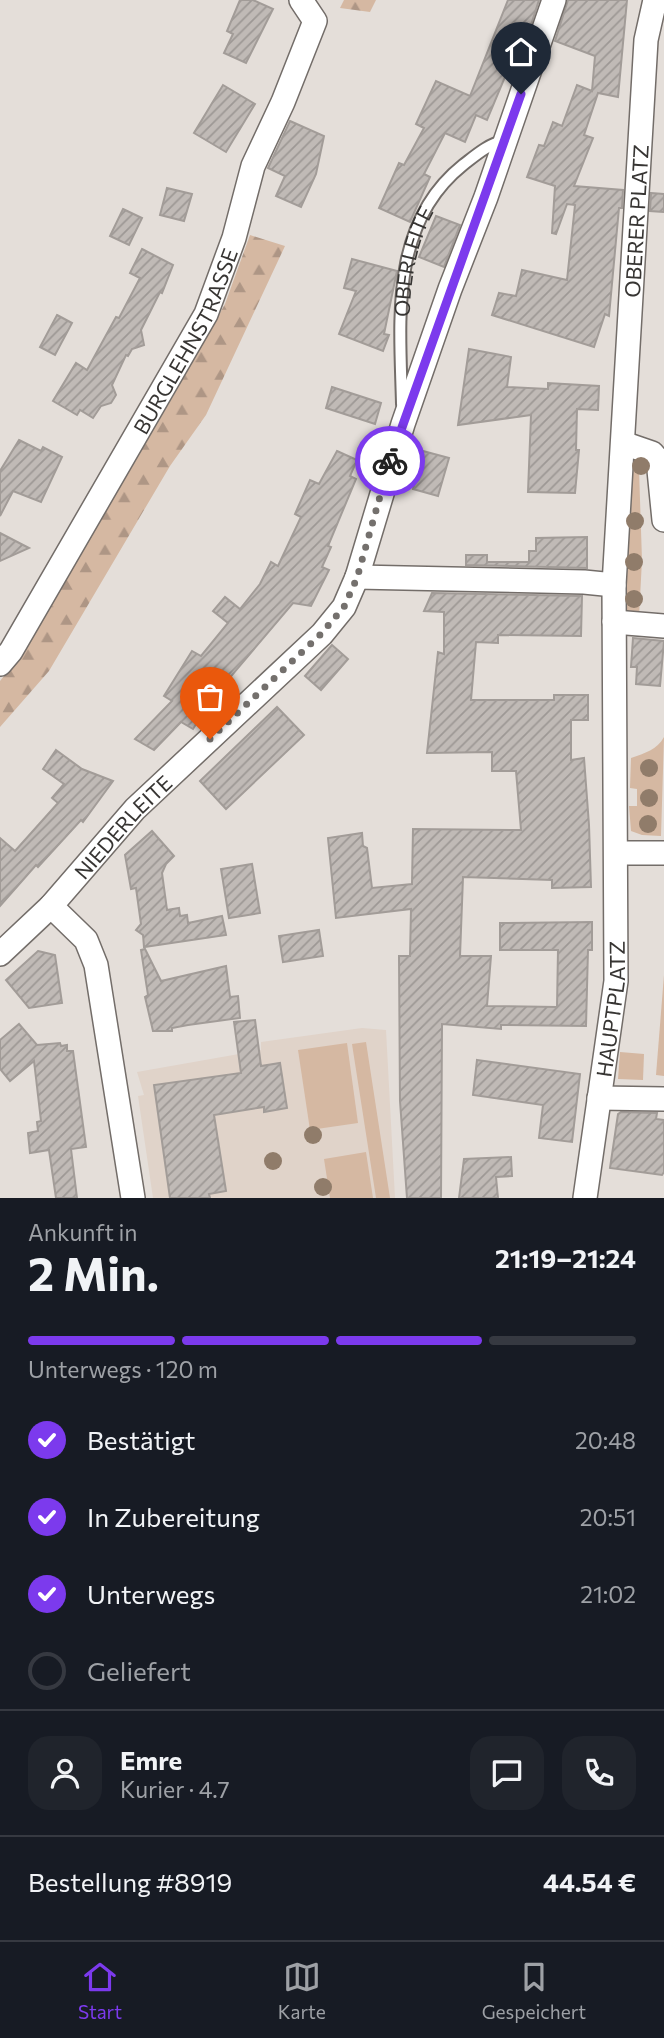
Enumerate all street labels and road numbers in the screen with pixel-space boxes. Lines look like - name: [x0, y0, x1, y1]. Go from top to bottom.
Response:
- street label: OBERER PLATZ: [618, 144, 652, 298]
- street label: OBERLEITE: [388, 202, 437, 317]
- street label: BURGLEHNSTRASSE: [127, 245, 242, 438]
- street label: NIEDERLEITE: [68, 769, 176, 883]
- street label: HAUPTPLATZ: [590, 941, 628, 1079]

